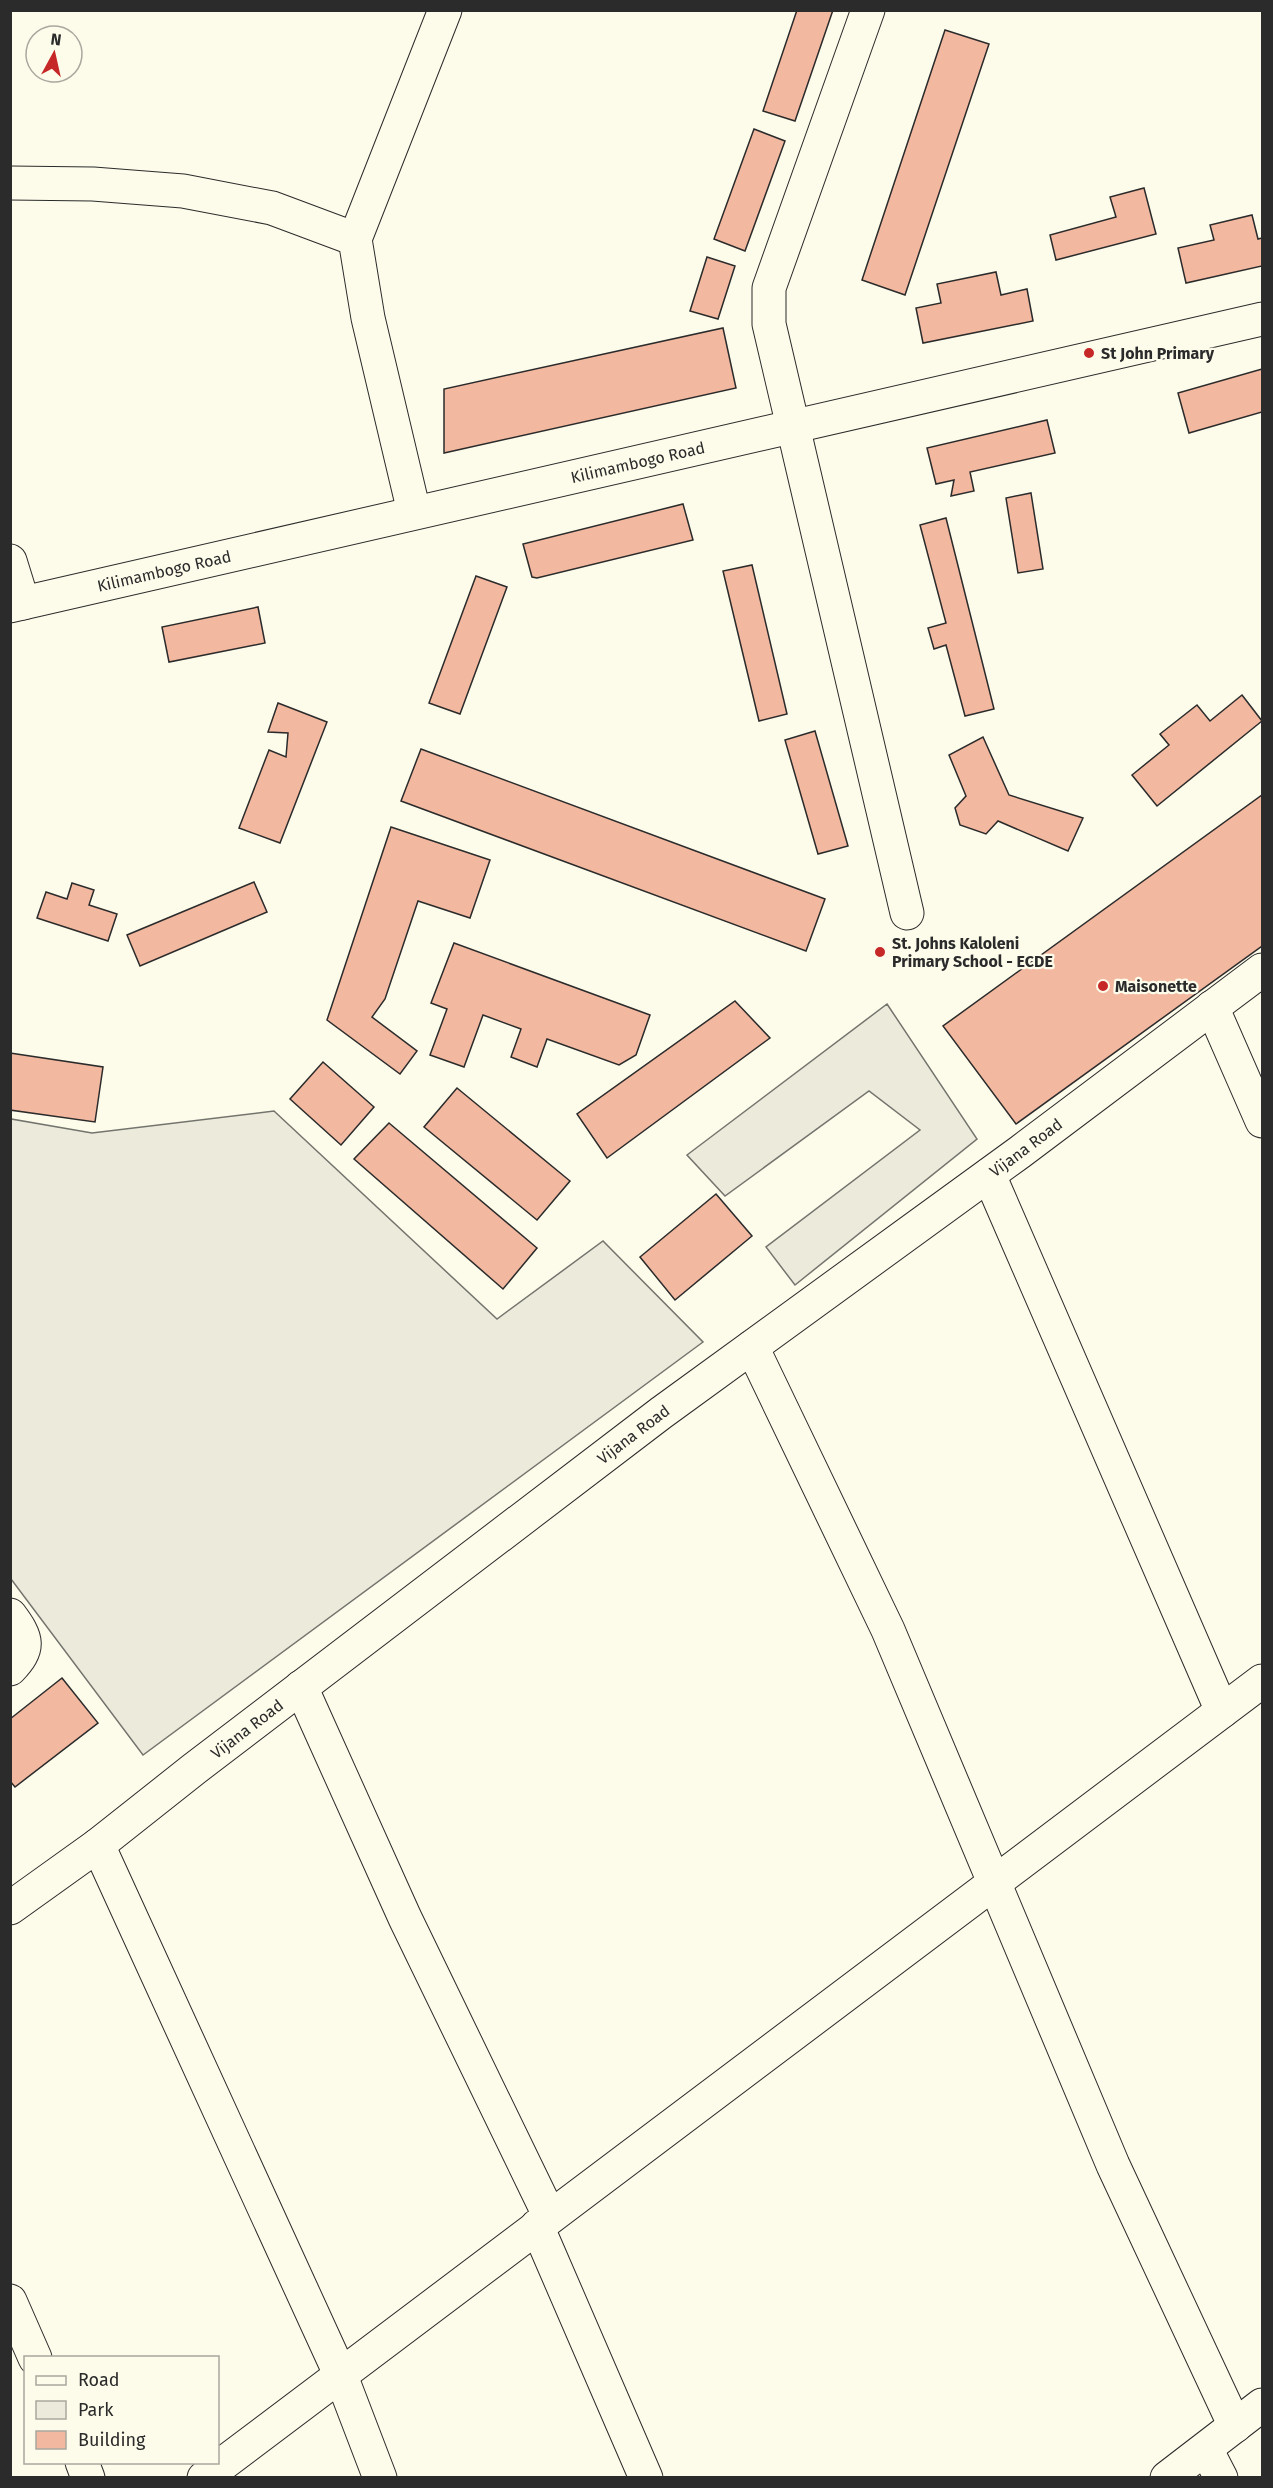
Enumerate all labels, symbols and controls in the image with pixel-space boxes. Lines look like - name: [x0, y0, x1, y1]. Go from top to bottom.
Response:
- north arrow: [24, 24, 84, 84]
- text: N: [49, 29, 63, 50]
- place label: St John Primary: [1101, 344, 1215, 363]
- marker: St John Primary: [1082, 346, 1096, 360]
- street label: Kilimambogo Road: [569, 438, 707, 487]
- street label: Kilimambogo Road: [95, 546, 233, 595]
- place label: St. Johns Kaloleni Primary School - ECDE: [892, 934, 1053, 971]
- marker: St. Johns Kaloleni Primary School - ECDE: [873, 945, 887, 959]
- place label: Maisonette: [1115, 977, 1197, 996]
- marker: Maisonette: [1096, 979, 1110, 993]
- street label: Vijana Road: [986, 1114, 1066, 1181]
- street label: Vijana Road: [593, 1401, 673, 1468]
- street label: Vijana Road: [207, 1695, 287, 1762]
- legend: [24, 2356, 219, 2464]
- text: Road: [78, 2369, 120, 2391]
- text: Park: [78, 2399, 114, 2421]
- text: Building: [78, 2429, 146, 2451]

